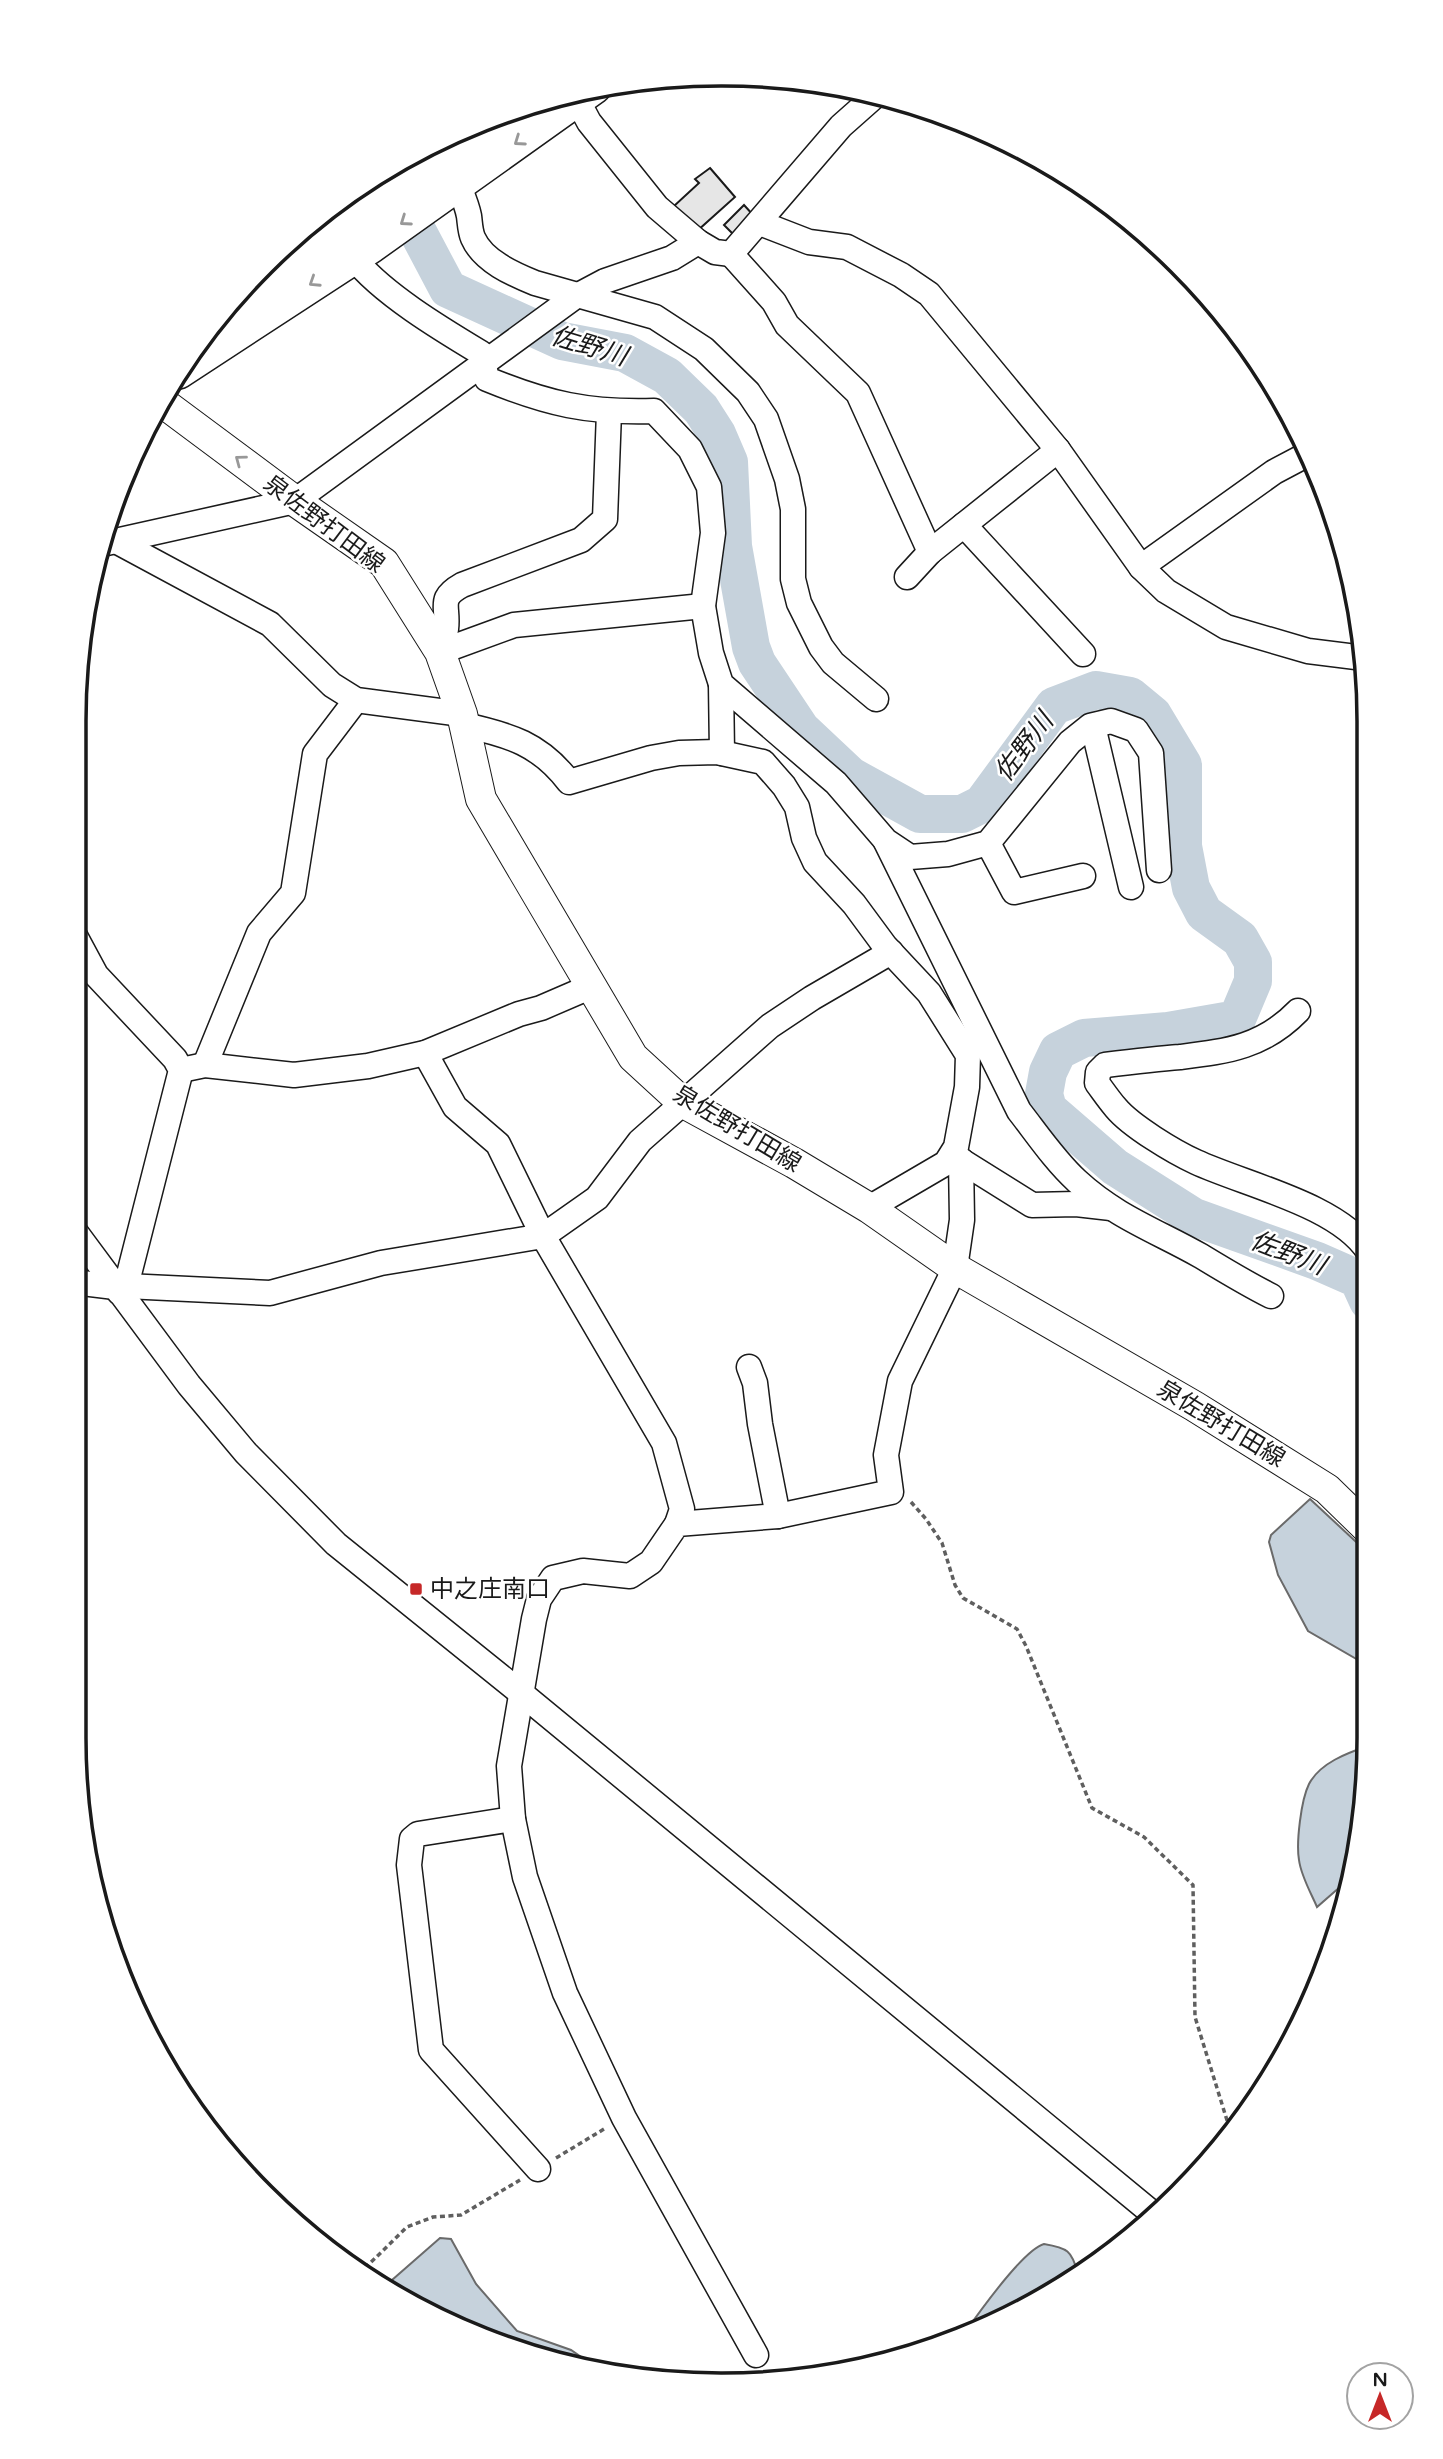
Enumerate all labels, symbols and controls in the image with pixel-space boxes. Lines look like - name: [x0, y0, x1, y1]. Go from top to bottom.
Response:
- one-way arrow: [514, 132, 527, 145]
- one-way arrow: [400, 213, 413, 225]
- one-way arrow: [309, 274, 322, 286]
- water label: 佐野川: [547, 320, 634, 373]
- one-way arrow: [235, 456, 248, 469]
- street label: 泉佐野打田線: [258, 469, 390, 579]
- water label: 佐野川: [988, 704, 1062, 787]
- street label: 泉佐野打田線: [668, 1079, 806, 1179]
- water label: 佐野川: [1246, 1225, 1333, 1283]
- street label: 泉佐野打田線: [1152, 1374, 1290, 1474]
- place label: 中之庄南口: [430, 1575, 550, 1604]
- marker: 中之庄南口: [408, 1581, 424, 1597]
- north arrow: [1345, 2361, 1415, 2431]
- text: N: [1372, 2369, 1388, 2391]

